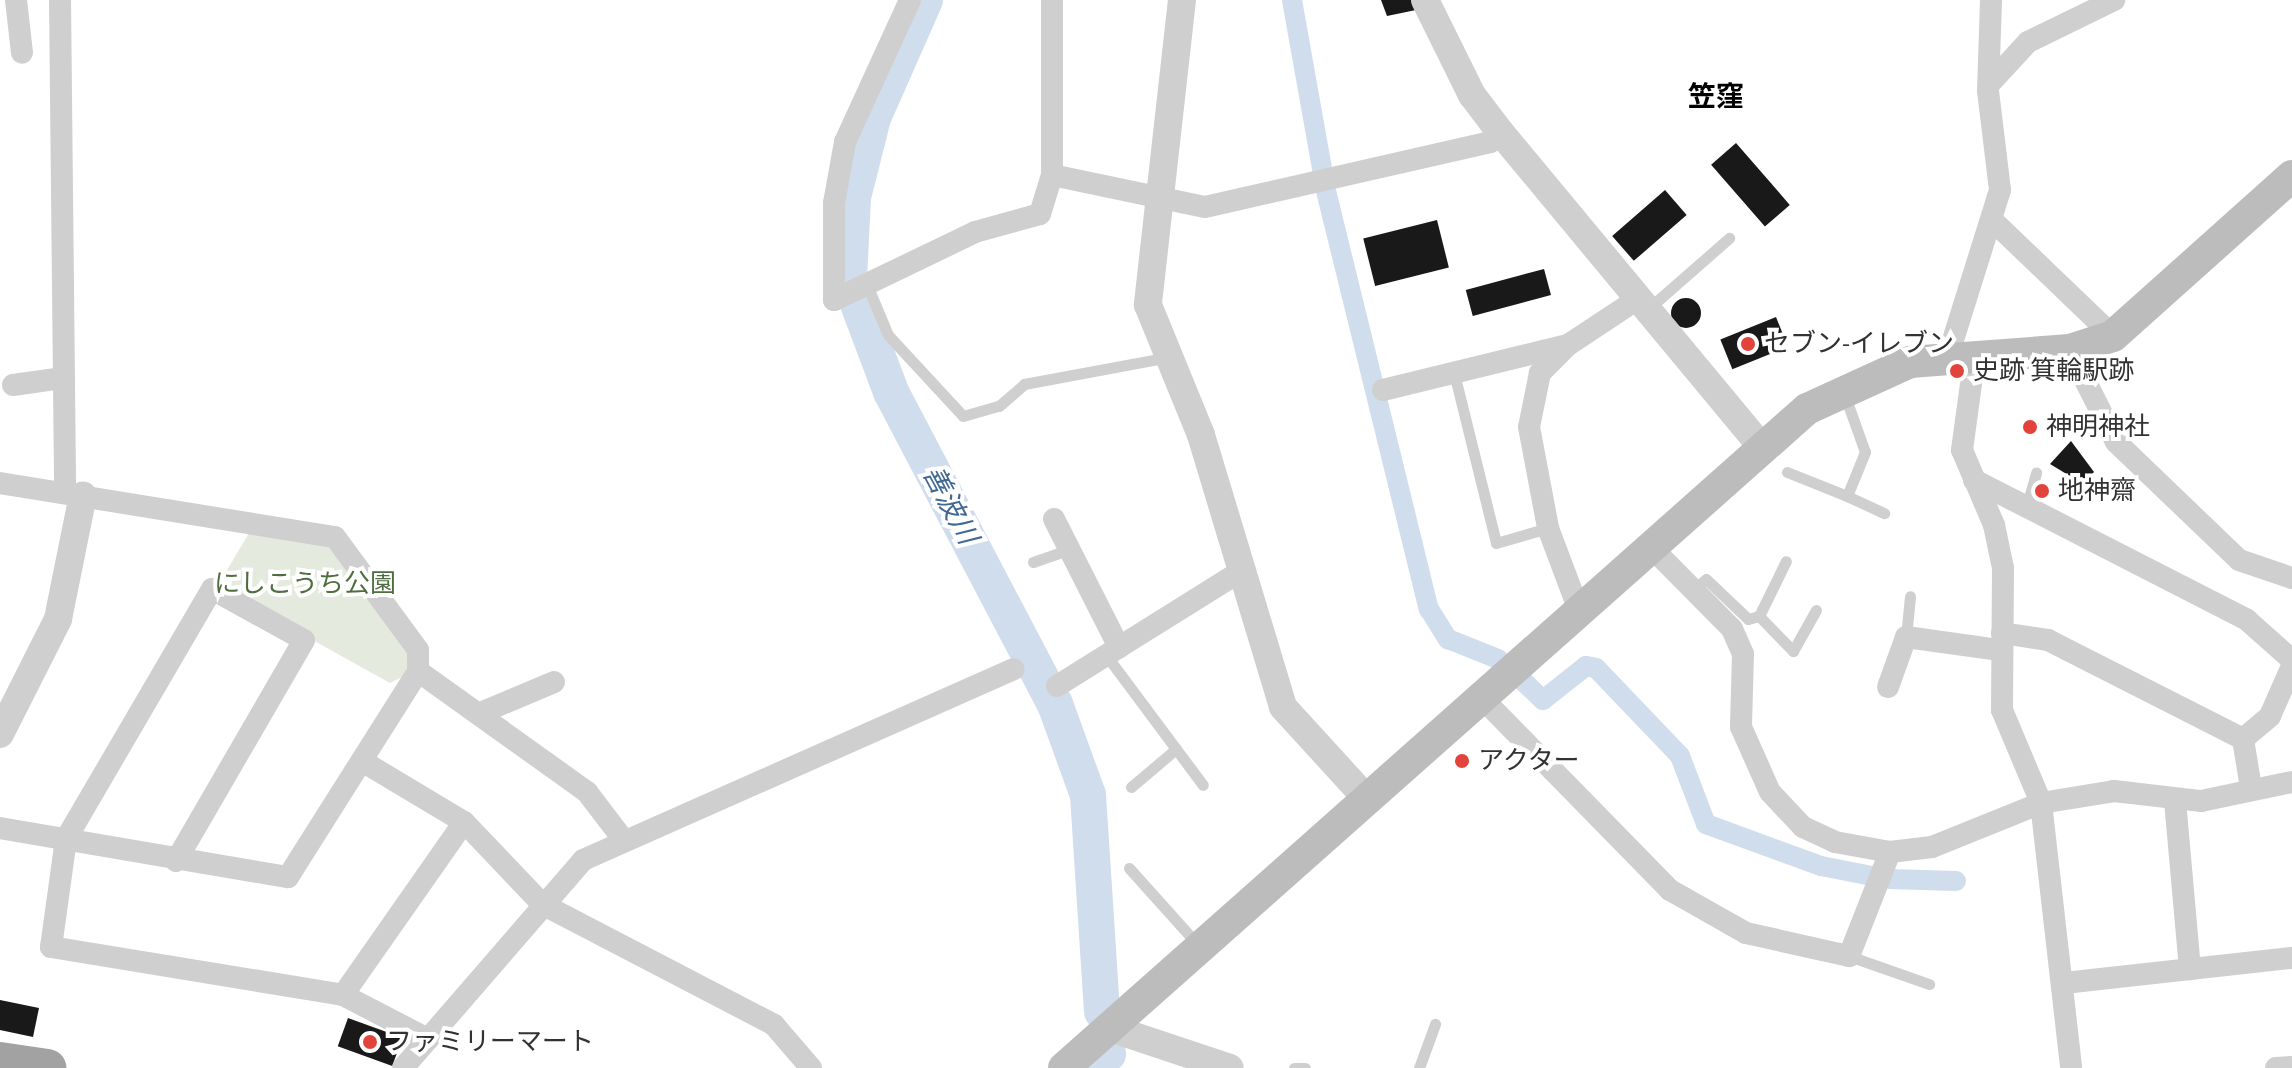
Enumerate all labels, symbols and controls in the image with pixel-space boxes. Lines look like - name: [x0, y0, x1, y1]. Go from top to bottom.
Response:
- district label: 笠窪: [1688, 80, 1744, 114]
- place label: セブン-イレブン: [1764, 328, 1954, 360]
- marker: セブン-イレブン: [1739, 335, 1757, 353]
- place label: 史跡 箕輪駅跡: [1973, 355, 2134, 387]
- marker: 史跡 箕輪駅跡: [1948, 362, 1966, 380]
- place label: 神明神社: [2046, 411, 2150, 443]
- marker: 神明神社: [2021, 418, 2039, 436]
- water label: 善波川: [915, 460, 985, 550]
- place label: 地神齋: [2058, 475, 2136, 507]
- marker: 地神齋: [2033, 482, 2051, 500]
- park label: にしこうち公園: [214, 568, 396, 600]
- place label: アクター: [1478, 745, 1582, 777]
- marker: アクター: [1453, 752, 1471, 770]
- place label: ファミリーマート: [386, 1026, 594, 1058]
- marker: ファミリーマート: [361, 1033, 379, 1051]

